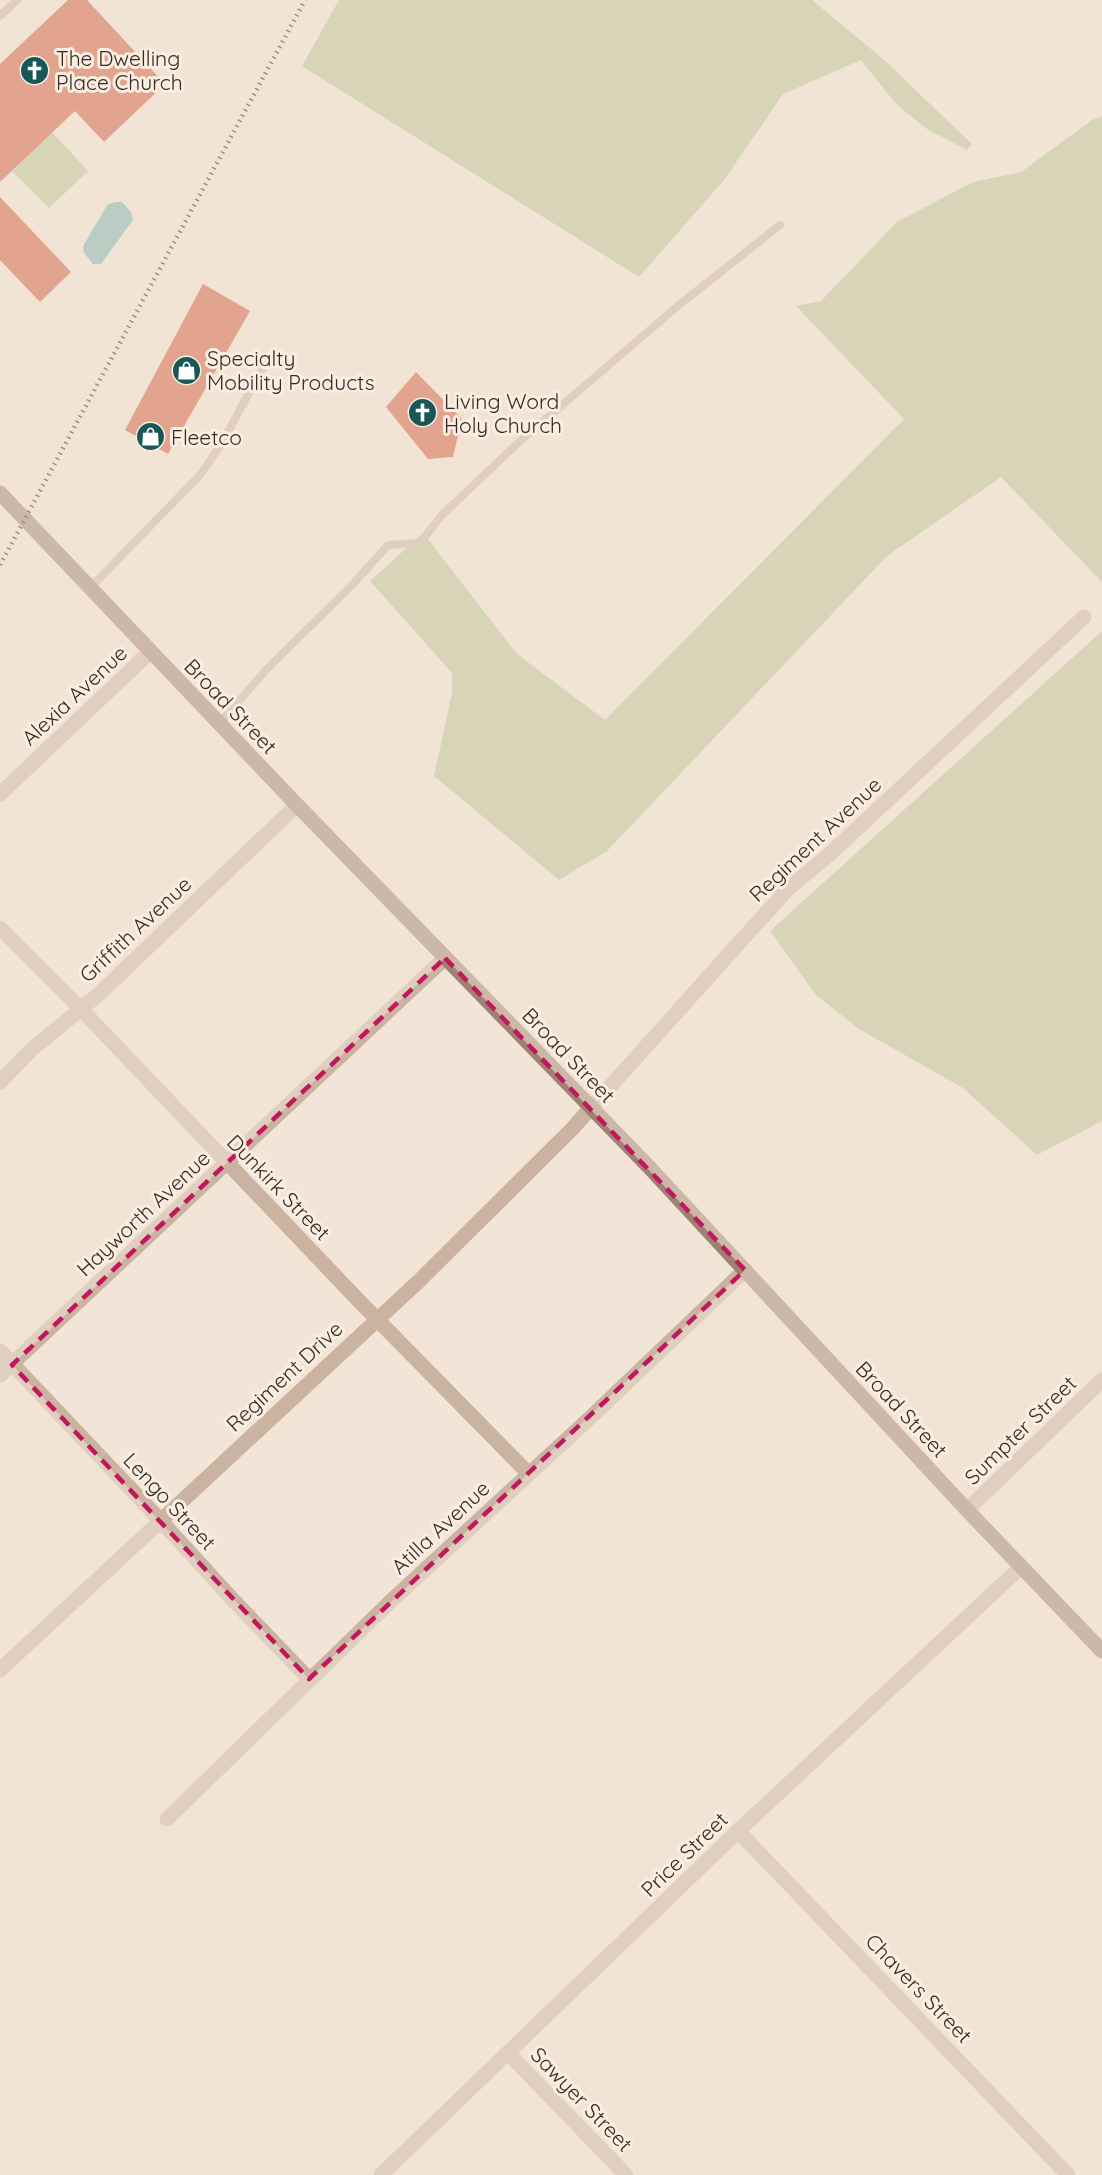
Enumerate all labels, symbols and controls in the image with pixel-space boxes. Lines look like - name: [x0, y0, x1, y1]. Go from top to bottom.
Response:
- place label: The Dwelling Place Church: [56, 45, 183, 95]
- church icon: The Dwelling Place Church: [19, 54, 51, 86]
- place label: Specialty Mobility Products: [207, 345, 374, 395]
- shop icon: Specialty Mobility Products: [170, 354, 202, 386]
- place label: Living Word Holy Church: [444, 388, 562, 438]
- church icon: Living Word Holy Church: [407, 397, 439, 429]
- shop icon: Fleetco: [134, 421, 166, 453]
- place label: Fleetco: [171, 424, 242, 450]
- street label: Alexia Avenue: [16, 640, 132, 750]
- street label: Broad Street: [179, 653, 283, 759]
- street label: Regiment Avenue: [744, 771, 886, 907]
- street label: Griffith Avenue: [74, 871, 196, 987]
- street label: Broad Street: [517, 1002, 621, 1108]
- street label: Dunkirk Street: [222, 1129, 336, 1245]
- street label: Hayworth Avenue: [71, 1145, 215, 1281]
- street label: Regiment Drive: [220, 1315, 348, 1437]
- street label: Broad Street: [851, 1355, 953, 1463]
- street label: Sumpter Street: [959, 1370, 1081, 1490]
- street label: Lengo Street: [118, 1447, 222, 1555]
- street label: Atilla Avenue: [385, 1475, 495, 1579]
- street label: Price Street: [635, 1806, 733, 1902]
- street label: Chavers Street: [860, 1928, 978, 2048]
- street label: Sawyer Street: [526, 2041, 638, 2157]

